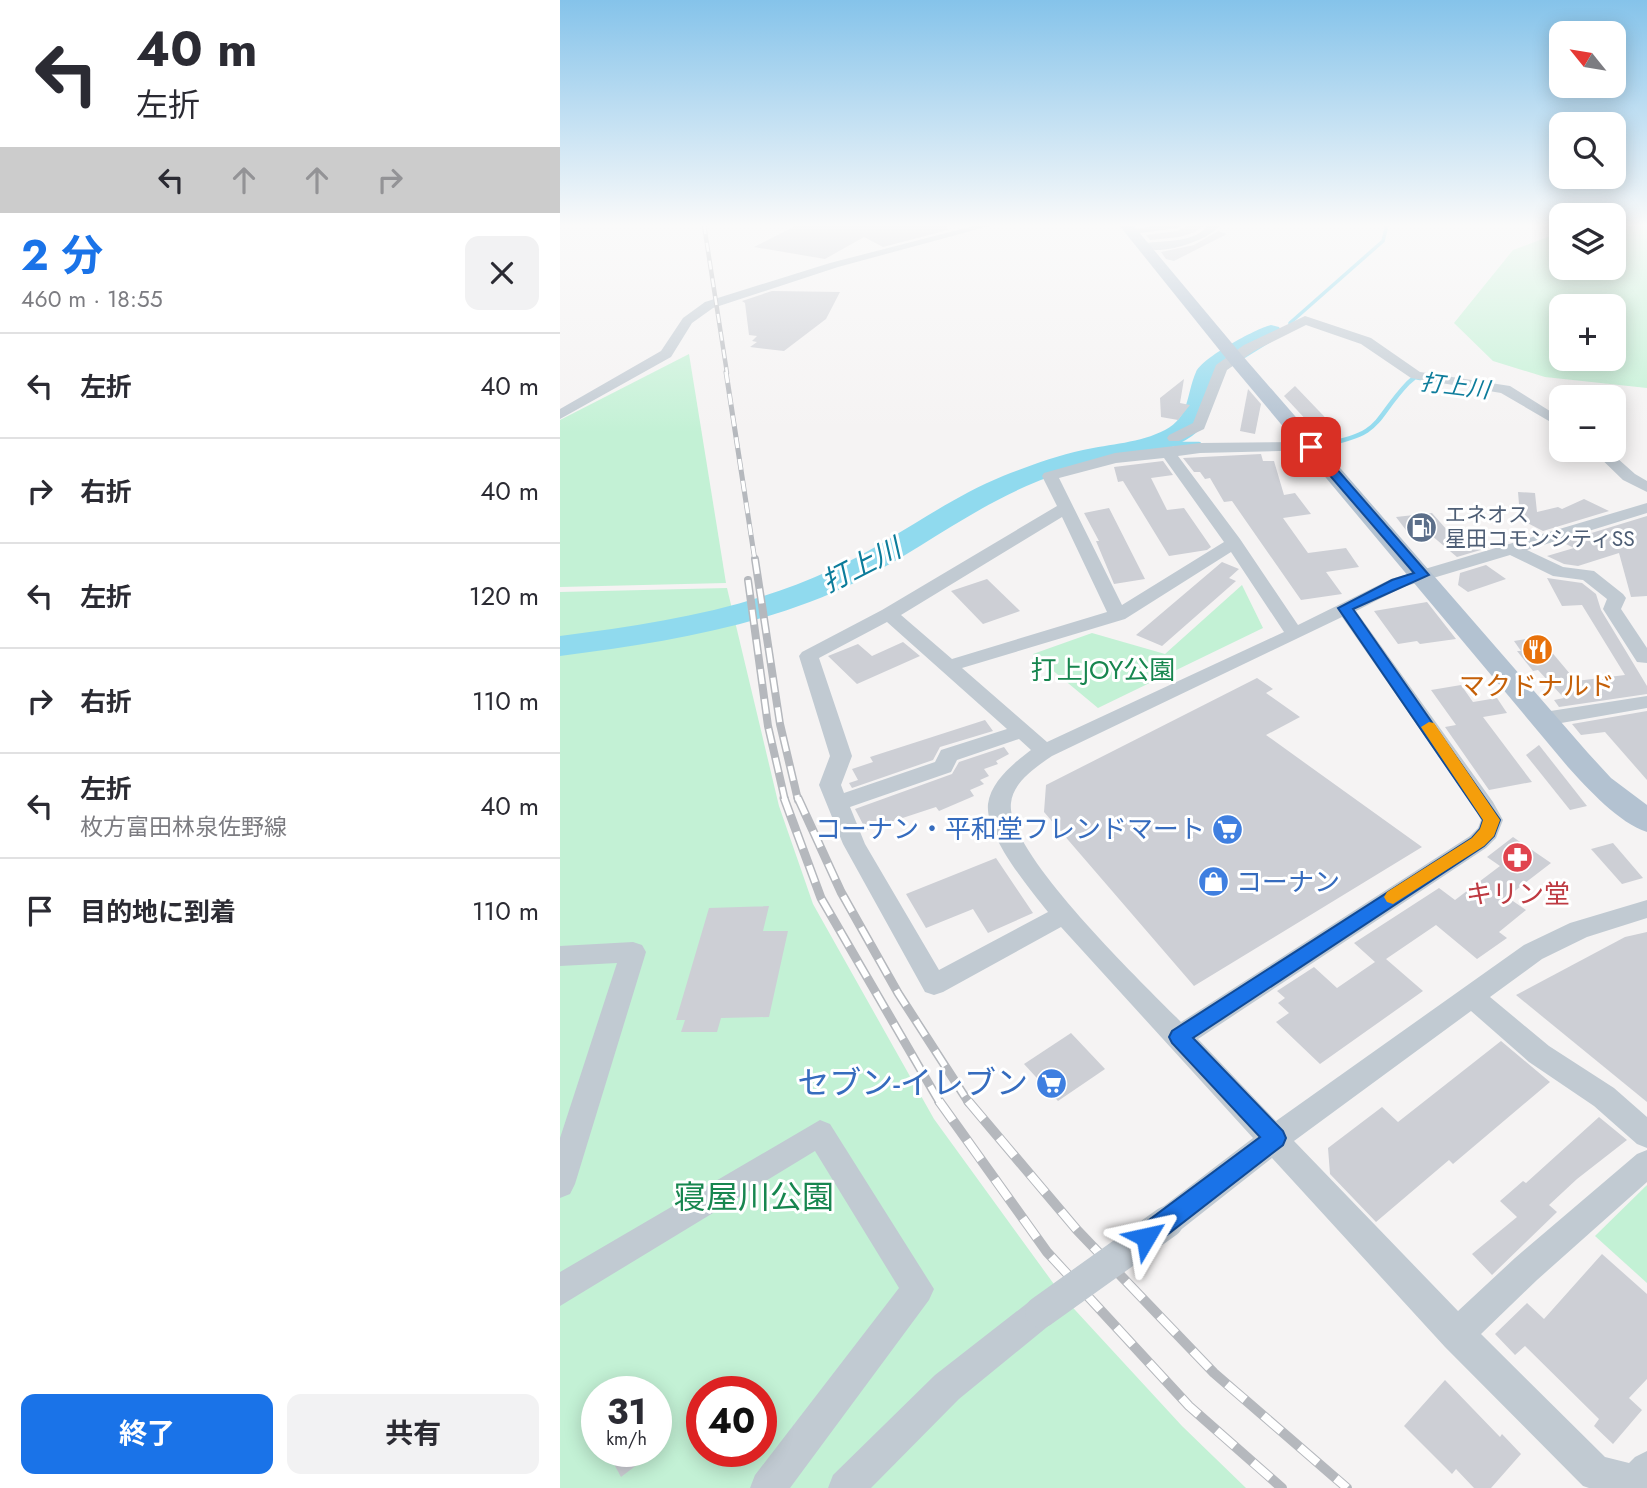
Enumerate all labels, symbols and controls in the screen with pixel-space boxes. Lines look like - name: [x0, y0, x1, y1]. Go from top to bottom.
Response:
- text: 40 m: [136, 14, 258, 84]
- north arrow: [1549, 21, 1626, 98]
- map controls: [1549, 21, 1626, 462]
- icon: left: [21, 28, 112, 119]
- text: 左折: [136, 82, 200, 128]
- button: search: [1549, 112, 1626, 189]
- icon: left: [152, 161, 190, 199]
- icon: ahead: [225, 161, 263, 199]
- icon: ahead: [298, 161, 336, 199]
- icon: right: [371, 161, 409, 199]
- button: layers: [1549, 203, 1626, 280]
- text: 2 分: [21, 225, 103, 286]
- button: close: [465, 236, 539, 310]
- text: 460 m · 18:55: [21, 282, 163, 316]
- button: +: [1549, 294, 1626, 371]
- water label: 打上川: [1419, 365, 1494, 407]
- icon: left: [21, 367, 59, 405]
- text: 40 m: [480, 367, 539, 405]
- text: 左折: [80, 368, 132, 406]
- button: −: [1549, 385, 1626, 462]
- pin: [1281, 417, 1341, 477]
- icon: arrive: [1292, 428, 1330, 466]
- icon: right: [21, 472, 59, 510]
- text: 40 m: [480, 472, 539, 510]
- text: 右折: [80, 473, 132, 511]
- place label: エネオス 星田コモンシティSS: [1445, 500, 1635, 554]
- fuel station icon: エネオス 星田コモンシティSS: [1405, 510, 1439, 544]
- water label: 打上川: [814, 527, 911, 603]
- icon: left: [21, 577, 59, 615]
- text: 120 m: [469, 577, 539, 615]
- text: 左折: [80, 578, 132, 616]
- restaurant icon: マクドナルド: [1520, 633, 1554, 667]
- park label: 打上JOY公園: [1031, 651, 1175, 689]
- place label: マクドナルド: [1459, 667, 1615, 705]
- icon: right: [21, 682, 59, 720]
- text: 110 m: [472, 682, 539, 720]
- text: 右折: [80, 683, 132, 721]
- text: 左折: [80, 770, 132, 808]
- icon: left: [21, 787, 59, 825]
- text: 40 m: [480, 787, 539, 825]
- text: 枚方富田林泉佐野線: [80, 810, 287, 844]
- place label: コーナン・平和堂フレンドマート: [815, 810, 1205, 848]
- supermarket icon: コーナン・平和堂フレンドマート: [1211, 812, 1245, 846]
- pharmacy icon: キリン堂: [1501, 841, 1535, 875]
- place label: コーナン: [1236, 863, 1340, 901]
- shop icon: コーナン: [1196, 865, 1230, 899]
- place label: キリン堂: [1466, 875, 1570, 913]
- icon: arrive: [21, 892, 59, 930]
- text: 110 m: [472, 892, 539, 930]
- text: 目的地に到着: [80, 893, 236, 931]
- place label: セブン-イレブン: [797, 1060, 1028, 1106]
- supermarket icon: セブン-イレブン: [1034, 1066, 1068, 1100]
- park label: 寝屋川公園: [674, 1174, 834, 1220]
- position arrow: [1109, 1200, 1183, 1274]
- speed limit sign: 40: [686, 1376, 777, 1467]
- text: 31: [607, 1387, 646, 1437]
- button: 終了: [21, 1394, 273, 1474]
- button: 共有: [287, 1394, 539, 1474]
- text: km/h: [606, 1426, 647, 1452]

